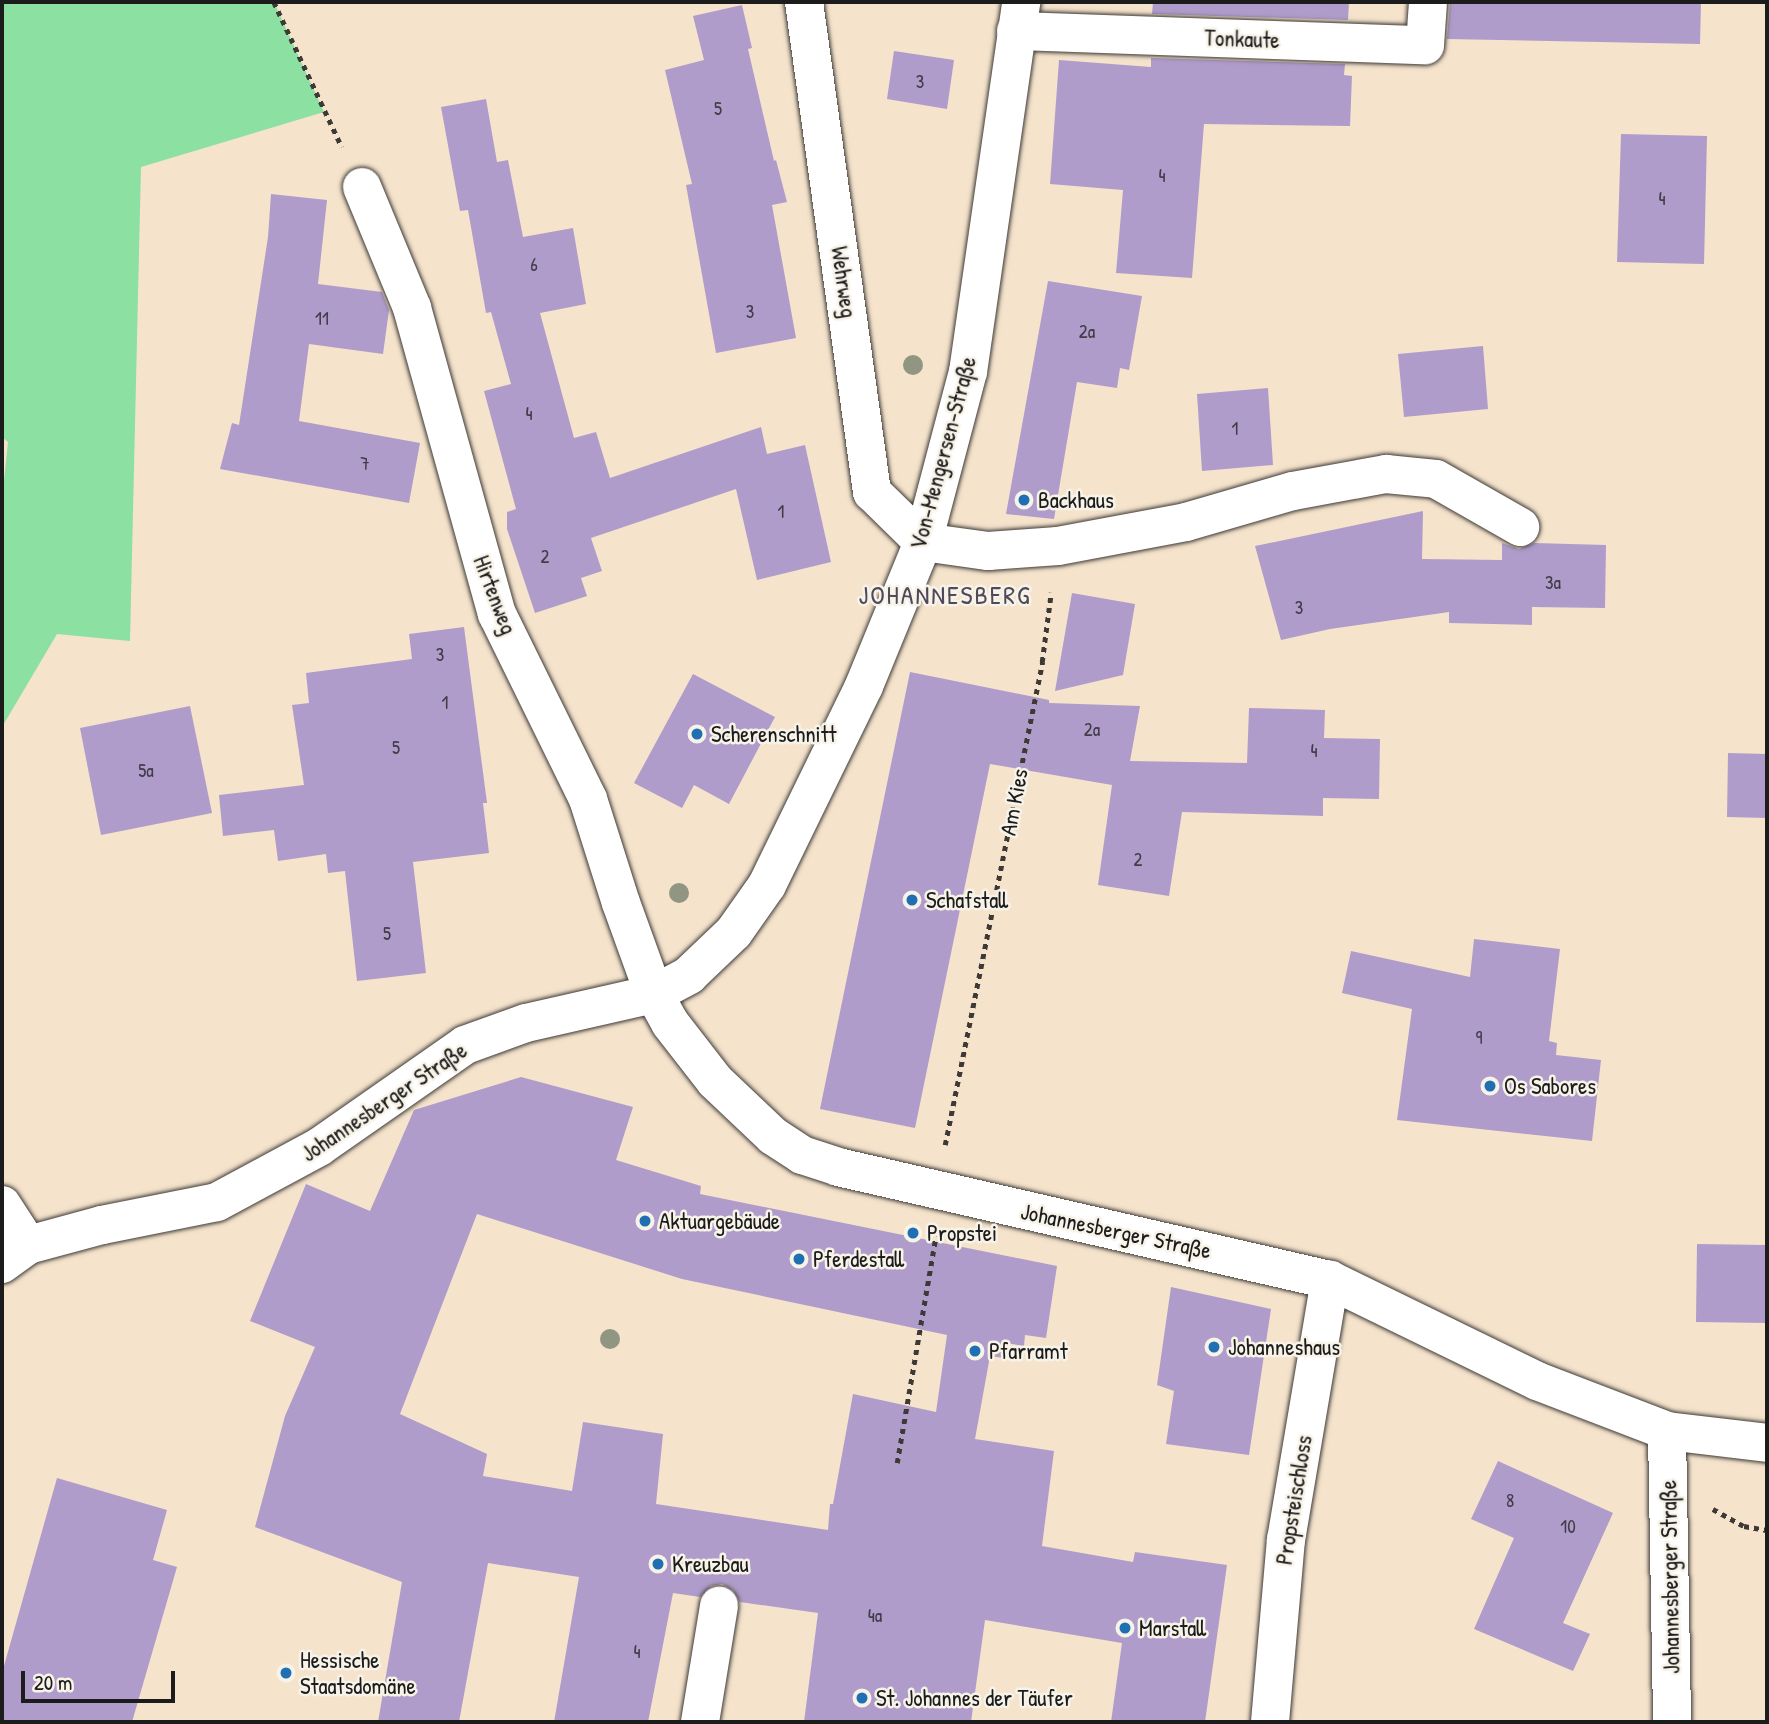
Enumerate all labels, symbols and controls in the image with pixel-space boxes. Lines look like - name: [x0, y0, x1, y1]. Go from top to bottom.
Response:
- street label: Tonkaute: [1204, 24, 1280, 54]
- house number: 3: [916, 71, 924, 93]
- house number: 5: [714, 98, 722, 120]
- house number: 4: [1158, 165, 1166, 187]
- house number: 4: [1658, 188, 1666, 210]
- street label: Wehrweg: [825, 244, 863, 320]
- house number: 6: [530, 254, 538, 276]
- house number: 3: [746, 301, 754, 323]
- house number: 11: [315, 308, 329, 330]
- house number: 2a: [1079, 321, 1095, 343]
- street label: Von-Mengersen-Straße: [904, 353, 982, 553]
- house number: 4: [525, 403, 533, 425]
- house number: 1: [1232, 418, 1238, 440]
- house number: 7: [360, 453, 370, 475]
- place label: Backhaus: [1038, 486, 1114, 514]
- marker: Backhaus: [1016, 492, 1032, 508]
- house number: 1: [778, 501, 784, 523]
- house number: 2: [541, 546, 549, 568]
- street label: Hirtenweg: [467, 552, 523, 638]
- house number: 3a: [1545, 572, 1561, 594]
- district label: JOHANNESBERG: [860, 579, 1030, 611]
- house number: 3: [1295, 597, 1303, 619]
- house number: 3: [436, 644, 444, 666]
- house number: 1: [442, 692, 448, 714]
- house number: 2a: [1084, 719, 1100, 741]
- place label: Scherenschnitt: [711, 720, 837, 748]
- marker: Scherenschnitt: [689, 726, 705, 742]
- house number: 5: [392, 737, 400, 759]
- house number: 4: [1310, 740, 1318, 762]
- house number: 5a: [138, 760, 154, 782]
- street label: Am Kies: [994, 766, 1034, 838]
- house number: 2: [1134, 849, 1142, 871]
- place label: Schafstall: [926, 886, 1008, 914]
- marker: Schafstall: [904, 892, 920, 908]
- house number: 5: [383, 923, 391, 945]
- house number: 9: [1476, 1027, 1482, 1049]
- street label: Johannesberger Straße: [296, 1036, 472, 1168]
- place label: Os Sabores: [1504, 1072, 1596, 1100]
- marker: Os Sabores: [1482, 1078, 1498, 1094]
- street label: Johannesberger Straße: [1018, 1197, 1214, 1265]
- place label: Aktuargebäude: [659, 1207, 780, 1235]
- marker: Aktuargebäude: [637, 1213, 653, 1229]
- place label: Propstei: [927, 1219, 997, 1247]
- marker: Propstei: [905, 1225, 921, 1241]
- place label: Pferdestall: [813, 1245, 904, 1273]
- marker: Pferdestall: [791, 1251, 807, 1267]
- place label: Johanneshaus: [1228, 1333, 1340, 1361]
- place label: Pfarramt: [989, 1337, 1068, 1365]
- marker: Johanneshaus: [1206, 1339, 1222, 1355]
- marker: Pfarramt: [967, 1343, 983, 1359]
- street label: Propsteischloss: [1270, 1433, 1318, 1567]
- street label: Johannesberger Straße: [1655, 1480, 1685, 1674]
- house number: 8: [1506, 1490, 1514, 1512]
- house number: 10: [1560, 1516, 1576, 1538]
- place label: Kreuzbau: [672, 1550, 749, 1578]
- marker: Kreuzbau: [650, 1556, 666, 1572]
- house number: 4a: [868, 1605, 882, 1627]
- place label: Marstall: [1139, 1614, 1206, 1642]
- marker: Marstall: [1117, 1620, 1133, 1636]
- house number: 4: [633, 1641, 641, 1663]
- place label: Hessische Staatsdomäne: [300, 1646, 416, 1700]
- scale bar: [24, 1658, 178, 1702]
- marker: Hessische Staatsdomäne: [278, 1665, 294, 1681]
- text: 20 m: [34, 1668, 72, 1697]
- place label: St. Johannes der Täufer: [876, 1684, 1073, 1712]
- marker: St. Johannes der Täufer: [854, 1690, 870, 1706]

